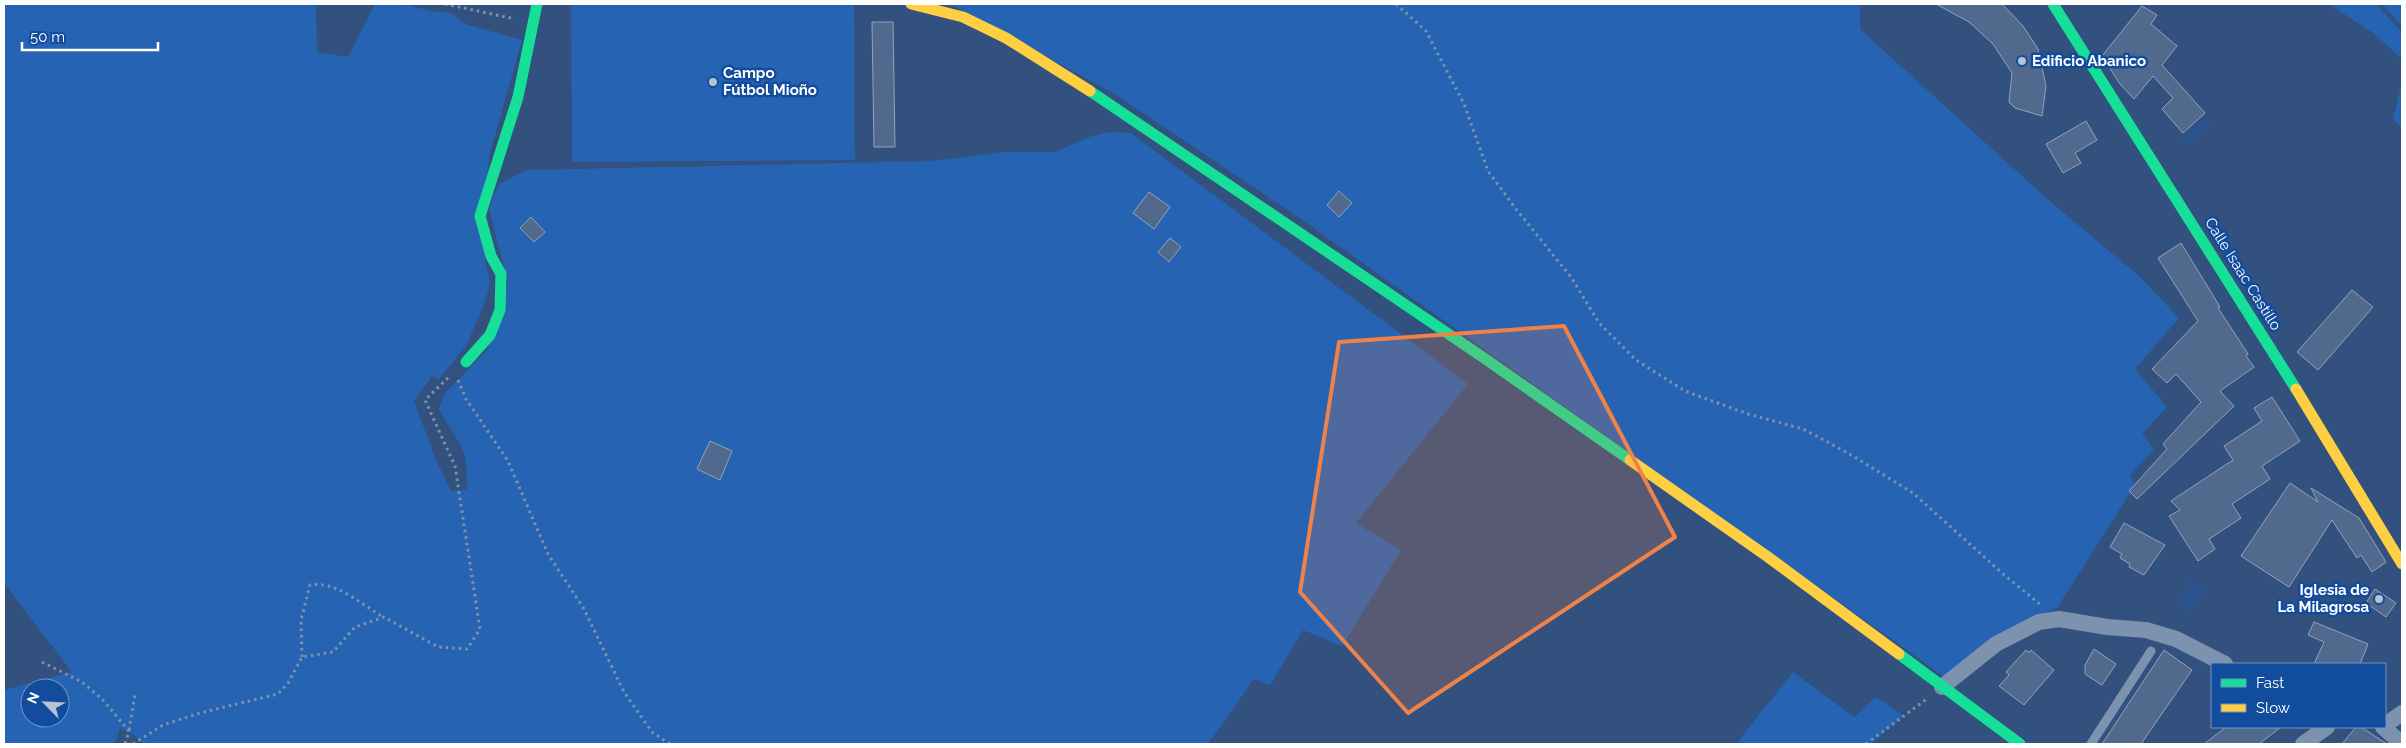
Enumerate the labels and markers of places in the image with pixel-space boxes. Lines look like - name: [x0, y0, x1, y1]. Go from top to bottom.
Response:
- place label: Edificio Abanico: [2032, 52, 2146, 70]
- marker: Edificio Abanico: [2016, 55, 2028, 67]
- place label: Campo Fútbol Mioño: [723, 64, 817, 99]
- marker: Campo Fútbol Mioño: [707, 76, 719, 88]
- place label: Iglesia de La Milagrosa: [2278, 581, 2369, 616]
- marker: Iglesia de La Milagrosa: [2373, 593, 2385, 605]

